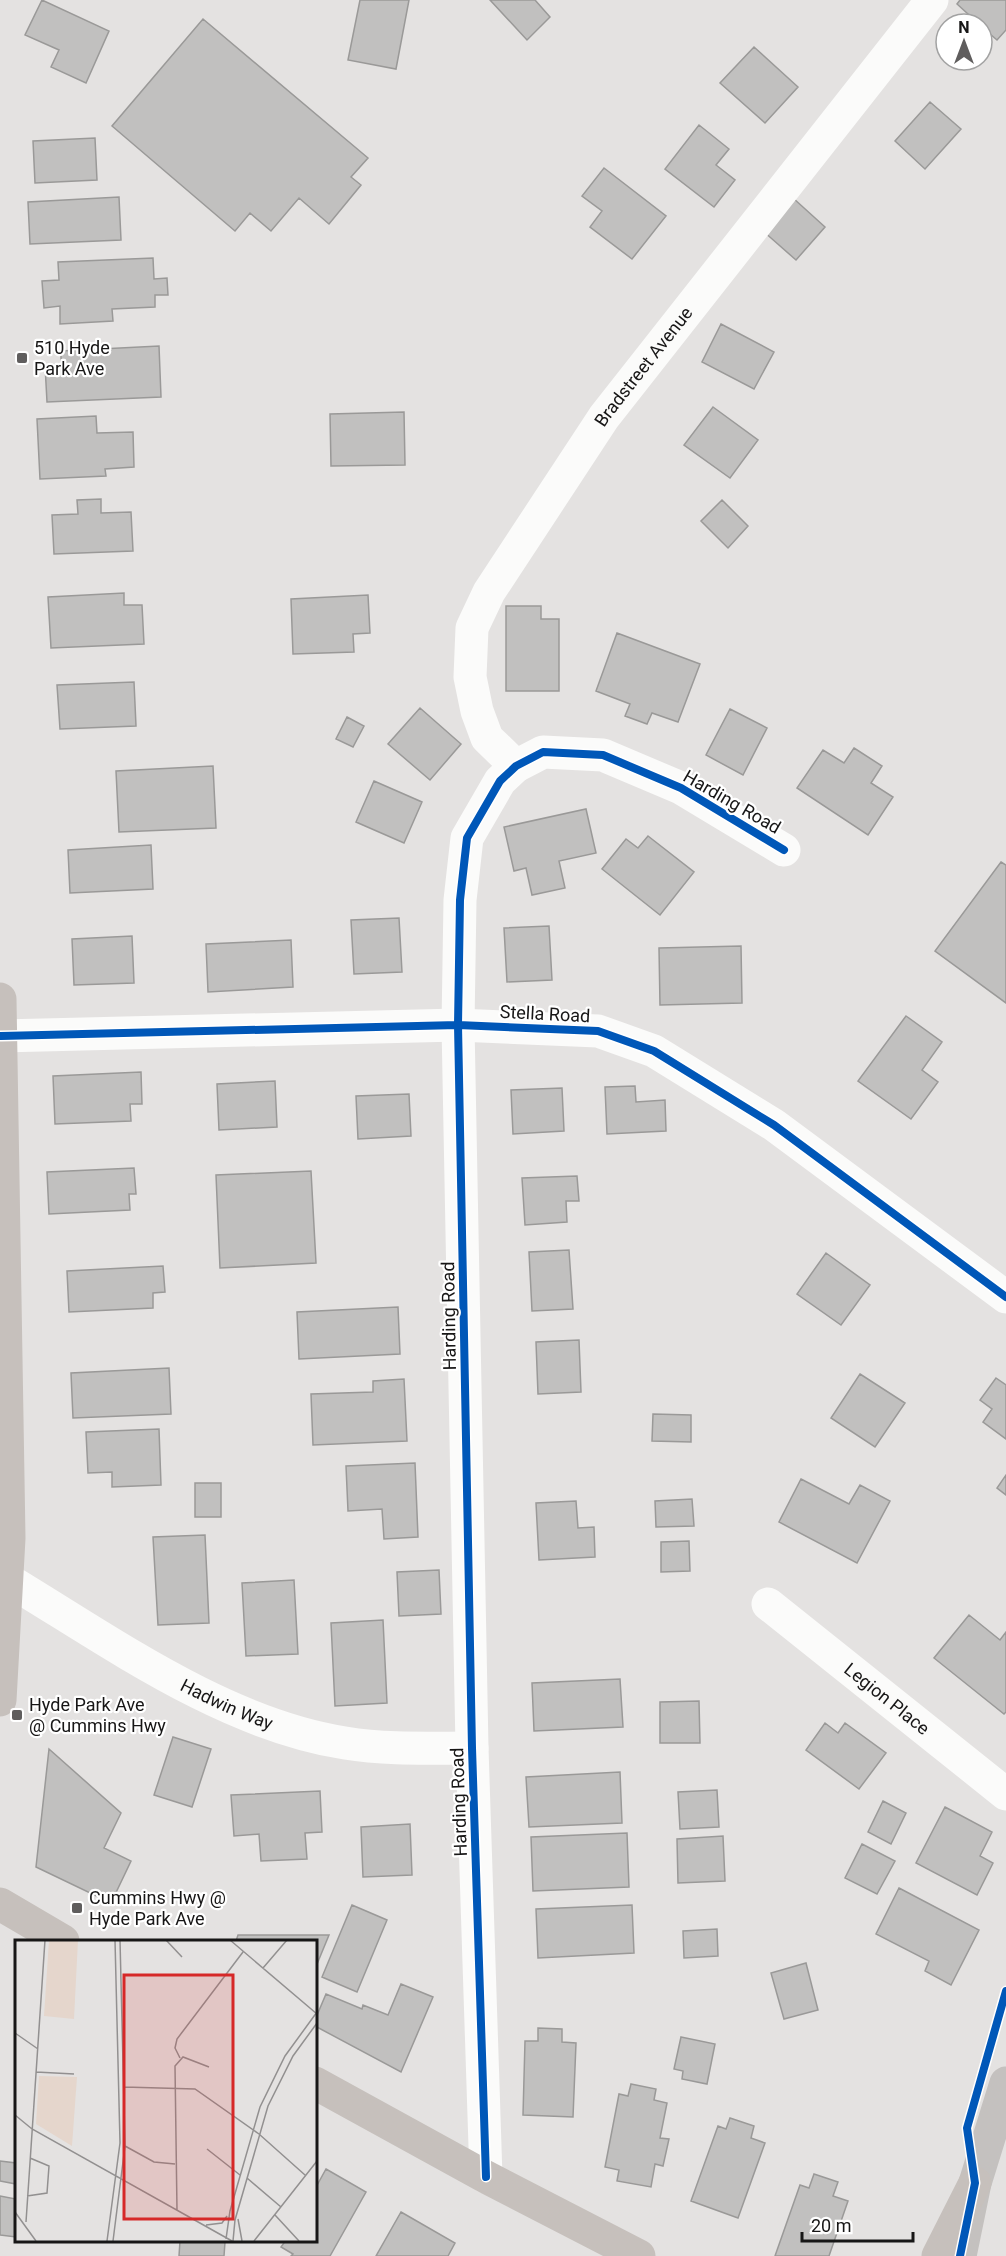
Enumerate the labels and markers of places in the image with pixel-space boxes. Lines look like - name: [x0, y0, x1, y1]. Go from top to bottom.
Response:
- place label: 510 Hyde Park Ave: [34, 337, 110, 379]
- marker: 510 Hyde Park Ave: [15, 351, 29, 365]
- place label: Hyde Park Ave @ Cummins Hwy: [29, 1694, 166, 1736]
- marker: Hyde Park Ave @ Cummins Hwy: [10, 1708, 24, 1722]
- place label: Cummins Hwy @ Hyde Park Ave: [89, 1887, 226, 1929]
- marker: Cummins Hwy @ Hyde Park Ave: [70, 1901, 84, 1915]

